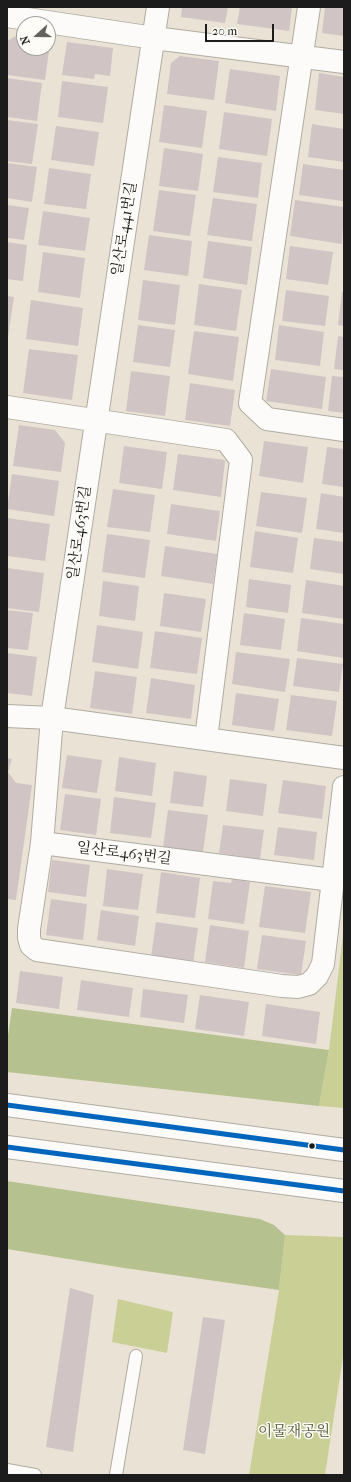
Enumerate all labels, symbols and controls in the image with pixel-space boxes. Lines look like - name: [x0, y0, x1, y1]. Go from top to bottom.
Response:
- north arrow: [16, 16, 56, 56]
- scale bar: [207, 16, 276, 42]
- text: 20 m: [212, 24, 237, 38]
- text: N: [18, 34, 33, 46]
- street label: 일산로441번길: [109, 180, 141, 278]
- street label: 일산로463번길: [64, 484, 96, 582]
- street label: 일산로463번길: [75, 839, 173, 869]
- unlabelled marker: [307, 1141, 317, 1151]
- park label: 이물재공원: [258, 1423, 330, 1441]

